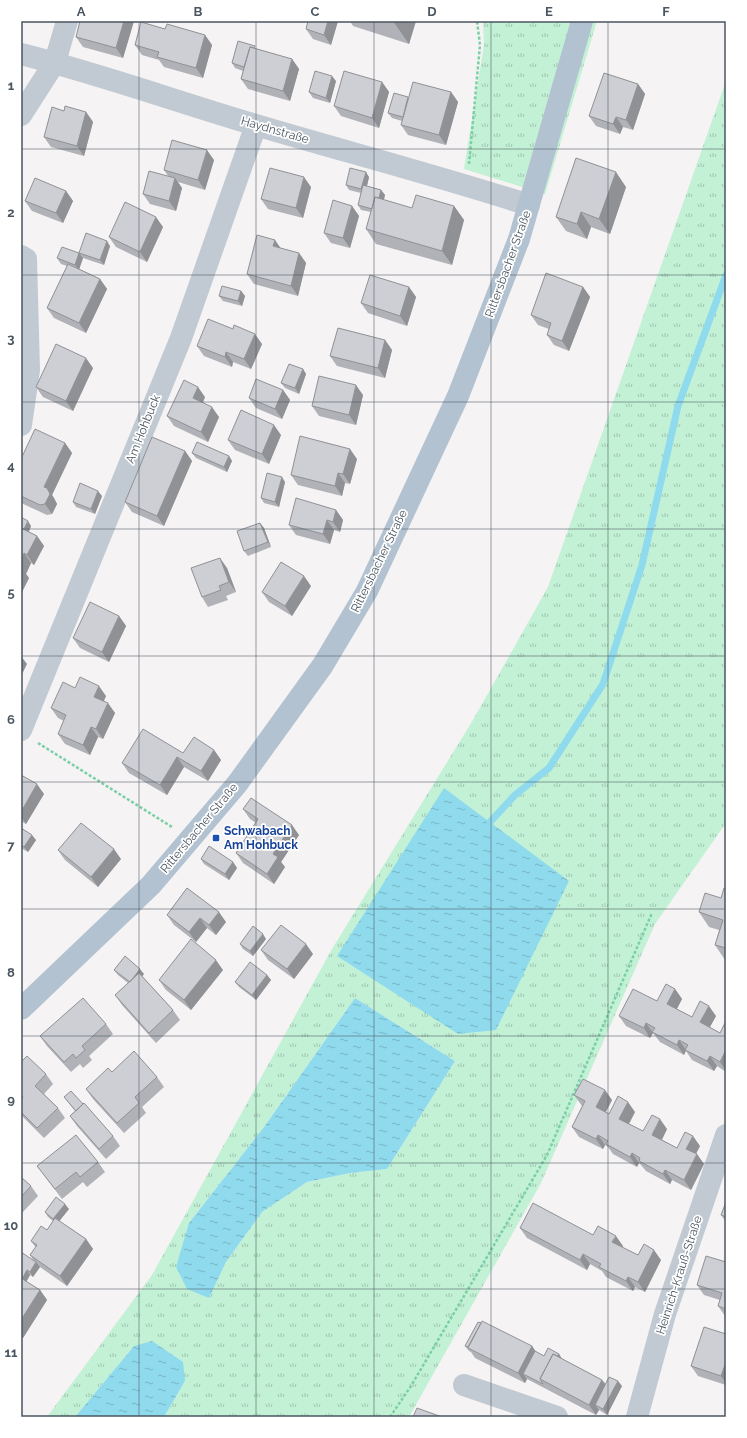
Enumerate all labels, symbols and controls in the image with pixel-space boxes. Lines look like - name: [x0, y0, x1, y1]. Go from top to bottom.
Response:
- text: A: [77, 4, 86, 19]
- text: B: [194, 4, 203, 19]
- text: C: [311, 4, 320, 19]
- text: D: [427, 4, 437, 19]
- text: E: [545, 4, 553, 19]
- text: F: [662, 4, 670, 19]
- text: 1: [8, 78, 15, 93]
- street label: Haydnstraße: [239, 114, 311, 146]
- text: 2: [7, 205, 15, 220]
- street label: Rittersbacher Straße: [482, 209, 534, 319]
- text: 3: [7, 331, 15, 346]
- street label: Am Hohbuck: [123, 392, 163, 465]
- text: 4: [7, 458, 15, 473]
- street label: Rittersbacher Straße: [348, 507, 410, 615]
- text: 5: [7, 585, 15, 600]
- text: 6: [7, 712, 15, 727]
- street label: Rittersbacher Straße: [157, 780, 241, 876]
- place label: Schwabach Am Hohbuck: [224, 824, 298, 852]
- marker: Schwabach Am Hohbuck: [211, 833, 221, 843]
- text: 7: [7, 838, 15, 853]
- text: 8: [7, 965, 15, 980]
- text: 9: [7, 1092, 15, 1107]
- street label: Heinrich-Krauß-Straße: [653, 1214, 705, 1336]
- text: 10: [4, 1218, 18, 1233]
- text: 11: [5, 1345, 18, 1360]

